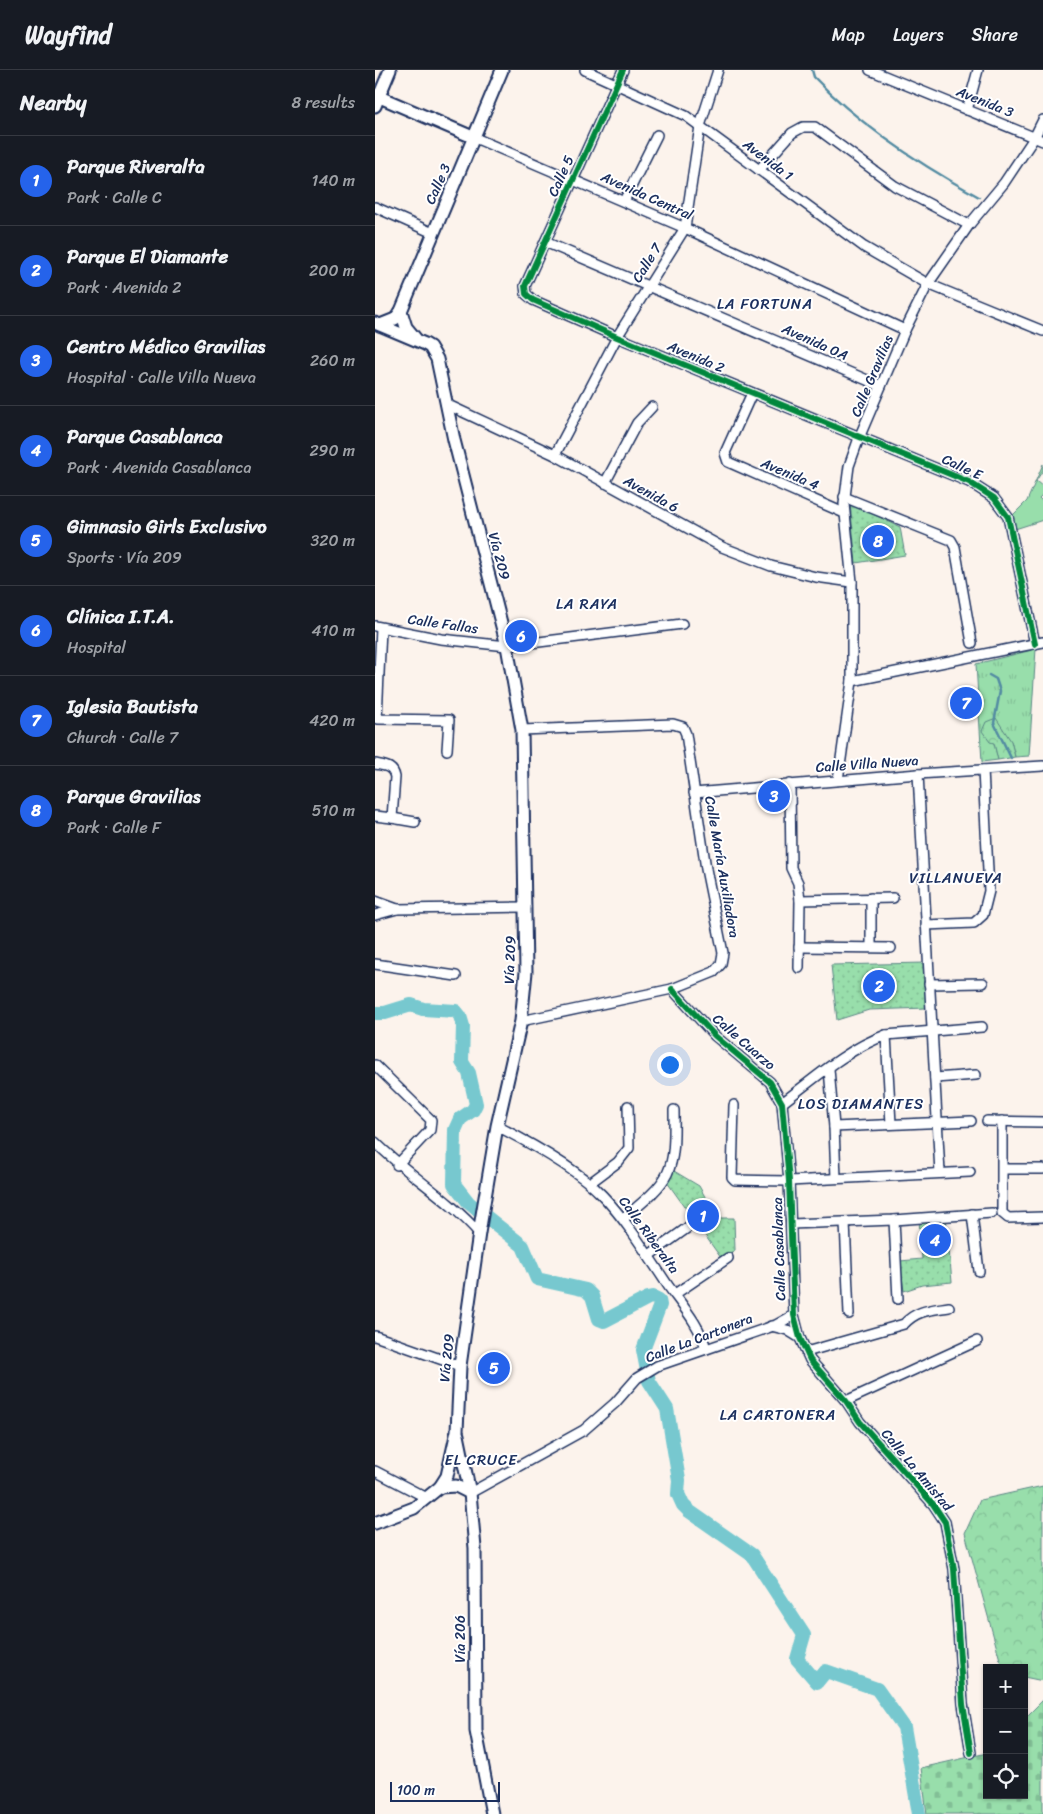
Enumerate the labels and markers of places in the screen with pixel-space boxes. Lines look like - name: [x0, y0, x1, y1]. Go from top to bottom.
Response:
- pin: 8: [862, 522, 894, 560]
- pin: 6: [505, 617, 537, 655]
- pin: 7: [950, 684, 982, 722]
- pin: 3: [758, 777, 790, 815]
- pin: 2: [863, 967, 895, 1005]
- pin: 1: [687, 1197, 719, 1235]
- pin: 4: [919, 1221, 951, 1259]
- pin: 5: [478, 1349, 510, 1387]

